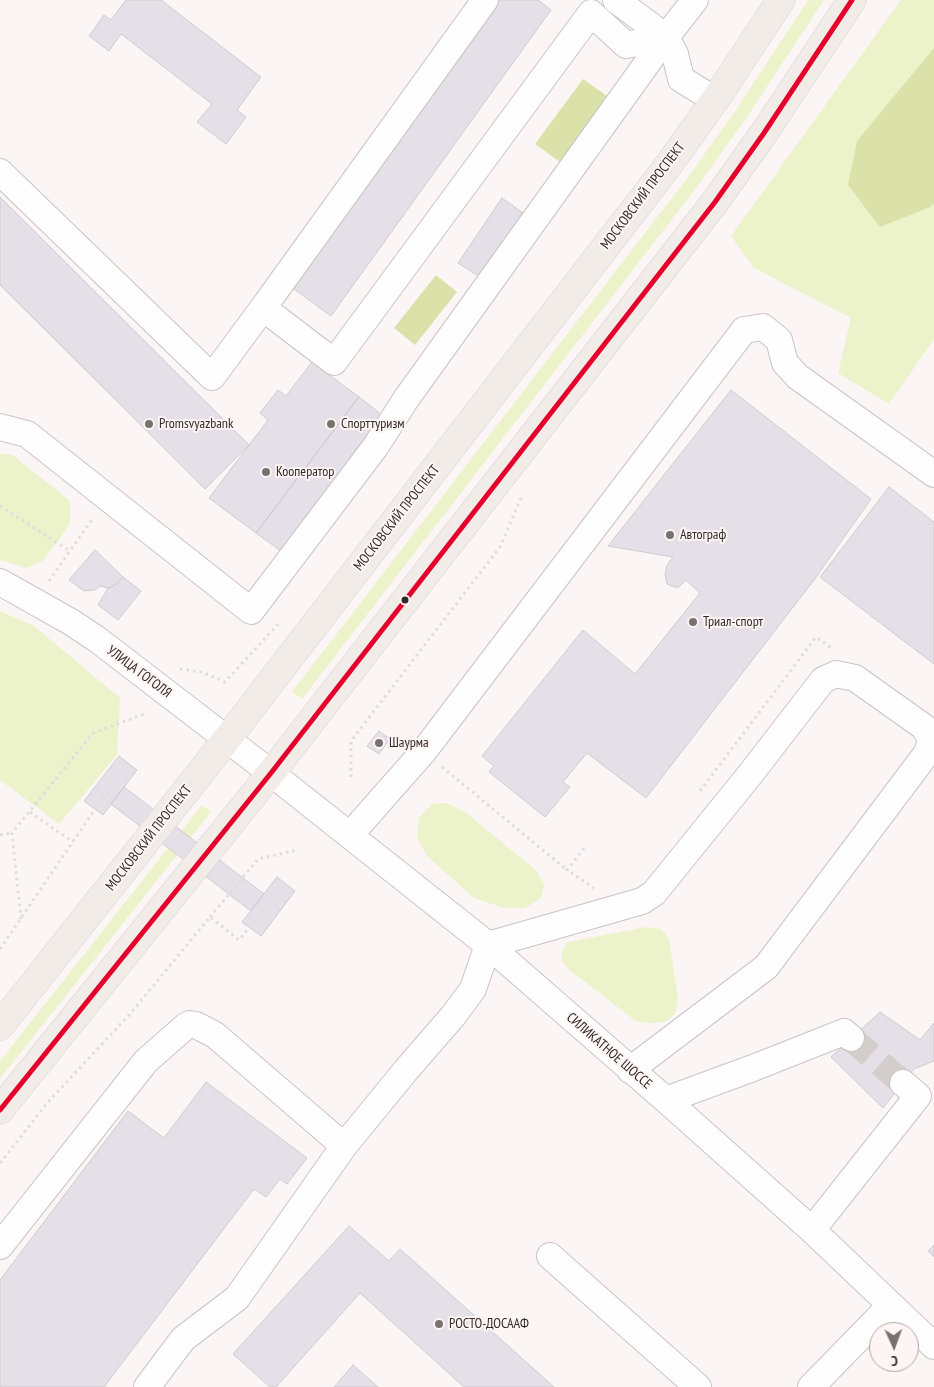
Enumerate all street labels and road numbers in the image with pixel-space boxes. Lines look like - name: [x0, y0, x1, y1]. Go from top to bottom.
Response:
- street label: МОСКОВСКИЙ ПРОСПЕКТ: [597, 139, 689, 253]
- street label: МОСКОВСКИЙ ПРОСПЕКТ: [351, 462, 443, 574]
- street label: УЛИЦА ГОГОЛЯ: [103, 642, 175, 702]
- street label: МОСКОВСКИЙ ПРОСПЕКТ: [103, 782, 195, 894]
- street label: СИЛИКАТНОЕ ШОССЕ: [563, 1009, 655, 1093]

